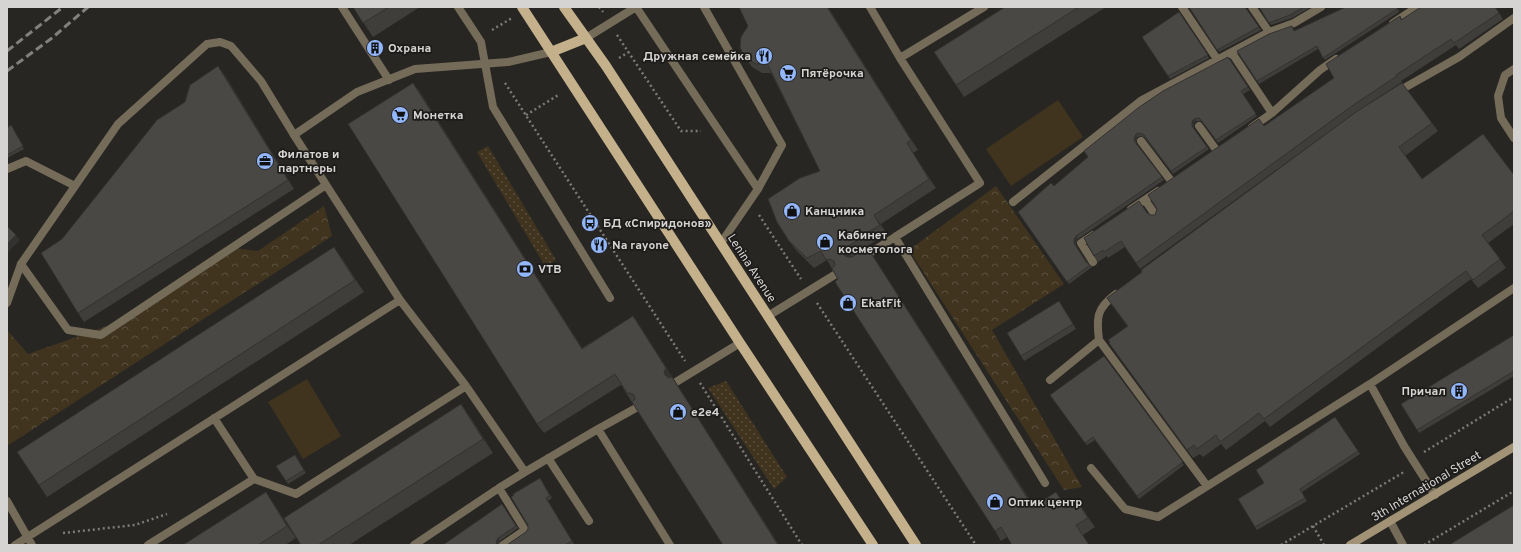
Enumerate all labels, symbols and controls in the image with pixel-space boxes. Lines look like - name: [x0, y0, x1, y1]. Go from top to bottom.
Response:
- building icon: Охрана: [365, 38, 385, 58]
- place label: Охрана: [388, 41, 431, 57]
- restaurant icon: Дружная семейка: [754, 46, 774, 66]
- place label: Дружная семейка: [643, 49, 751, 65]
- supermarket icon: Пятёрочка: [778, 63, 798, 83]
- place label: Пятёрочка: [801, 66, 864, 82]
- supermarket icon: Монетка: [390, 105, 410, 125]
- place label: Монетка: [413, 108, 463, 124]
- place label: Филатов и партнеры: [278, 147, 340, 177]
- office icon: Филатов и партнеры: [255, 151, 275, 171]
- shop icon: Канцника: [782, 201, 802, 221]
- place label: Канцника: [805, 204, 864, 220]
- bus stop icon: БД «Спиридонов»: [580, 213, 600, 233]
- place label: БД «Спиридонов»: [603, 216, 712, 232]
- place label: Кабинет косметолога: [838, 228, 913, 258]
- street label: Lenina Avenue: [723, 231, 779, 306]
- shop icon: Кабинет косметолога: [815, 232, 835, 252]
- restaurant icon: Na rayone: [589, 235, 609, 255]
- place label: Na rayone: [612, 238, 669, 254]
- bank icon: VTB: [515, 259, 535, 279]
- place label: VTB: [538, 262, 562, 278]
- shop icon: EkatFit: [838, 293, 858, 313]
- place label: EkatFit: [861, 296, 902, 312]
- building icon: Причал: [1449, 381, 1469, 401]
- place label: Причал: [1401, 384, 1446, 400]
- shop icon: е2е4: [668, 402, 688, 422]
- place label: е2е4: [691, 405, 720, 421]
- street label: 3th International Street: [1369, 448, 1484, 526]
- shop icon: Оптик центр: [985, 492, 1005, 512]
- place label: Оптик центр: [1008, 495, 1082, 511]

